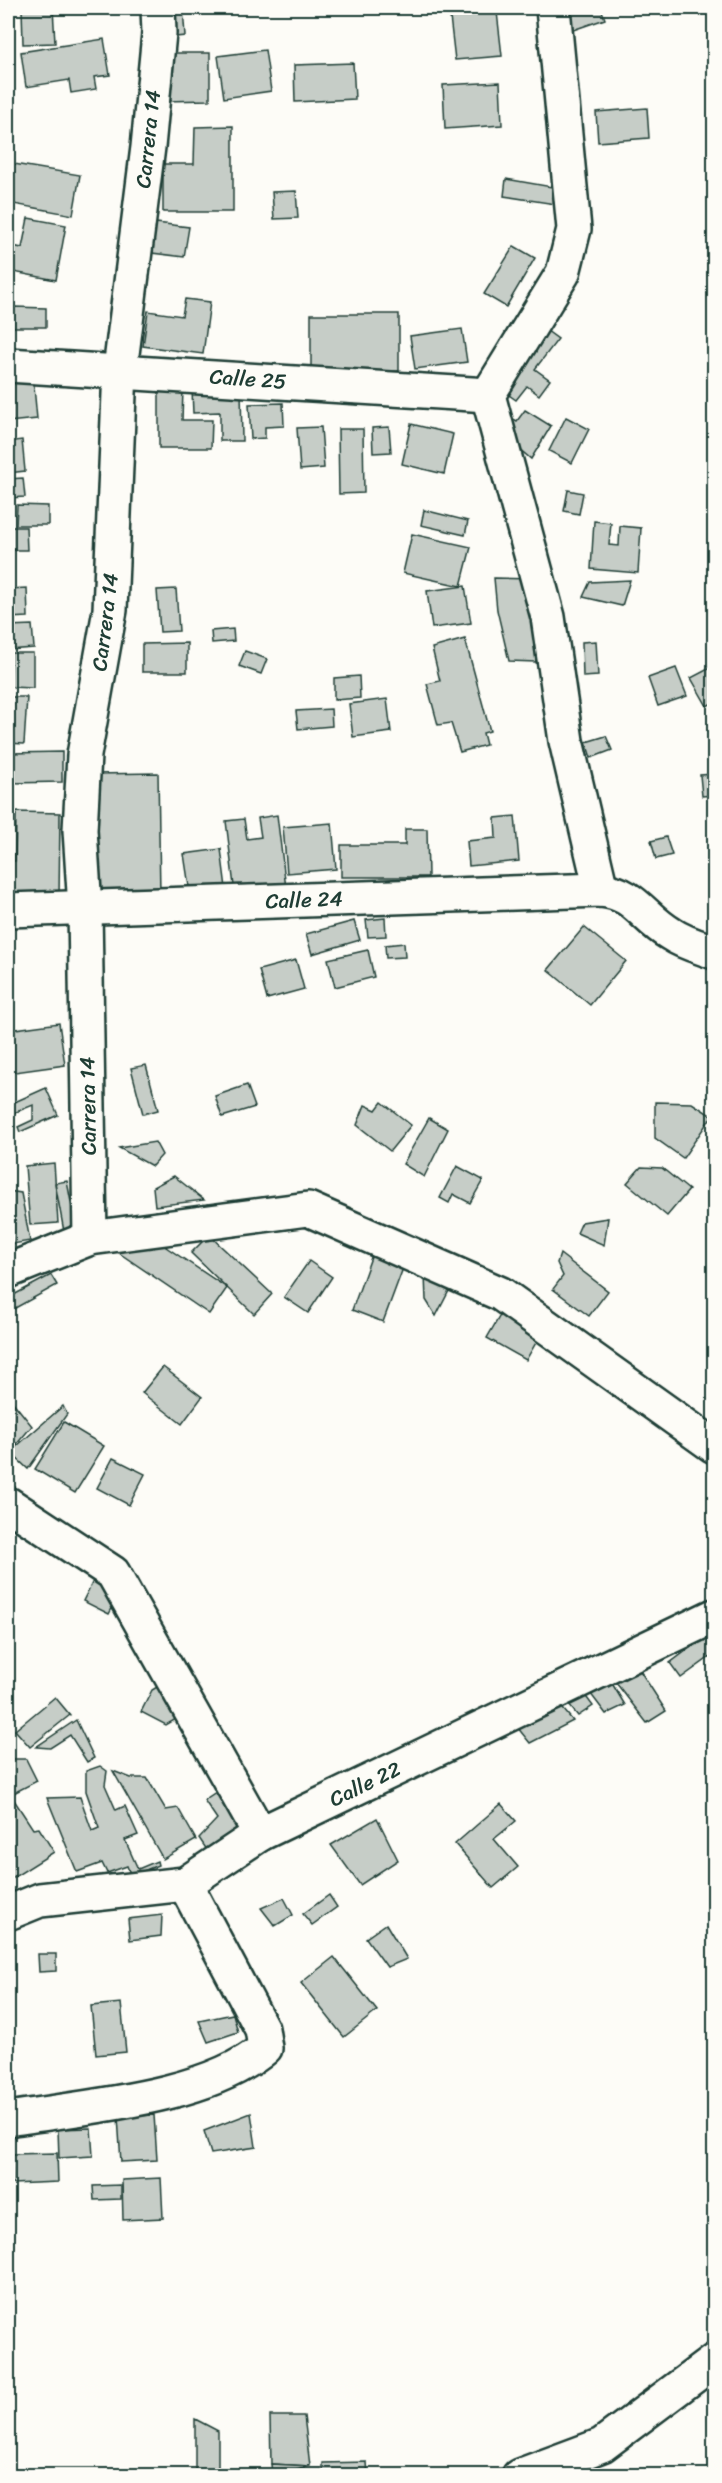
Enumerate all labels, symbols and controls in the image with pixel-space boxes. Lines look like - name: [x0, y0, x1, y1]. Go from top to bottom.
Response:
- street label: Carrera 14: [124, 88, 172, 190]
- street label: Calle 25: [208, 357, 288, 401]
- street label: Carrera 14: [80, 571, 130, 673]
- street label: Calle 24: [265, 880, 343, 920]
- street label: Carrera 14: [68, 1056, 108, 1156]
- street label: Calle 22: [322, 1750, 408, 1818]

